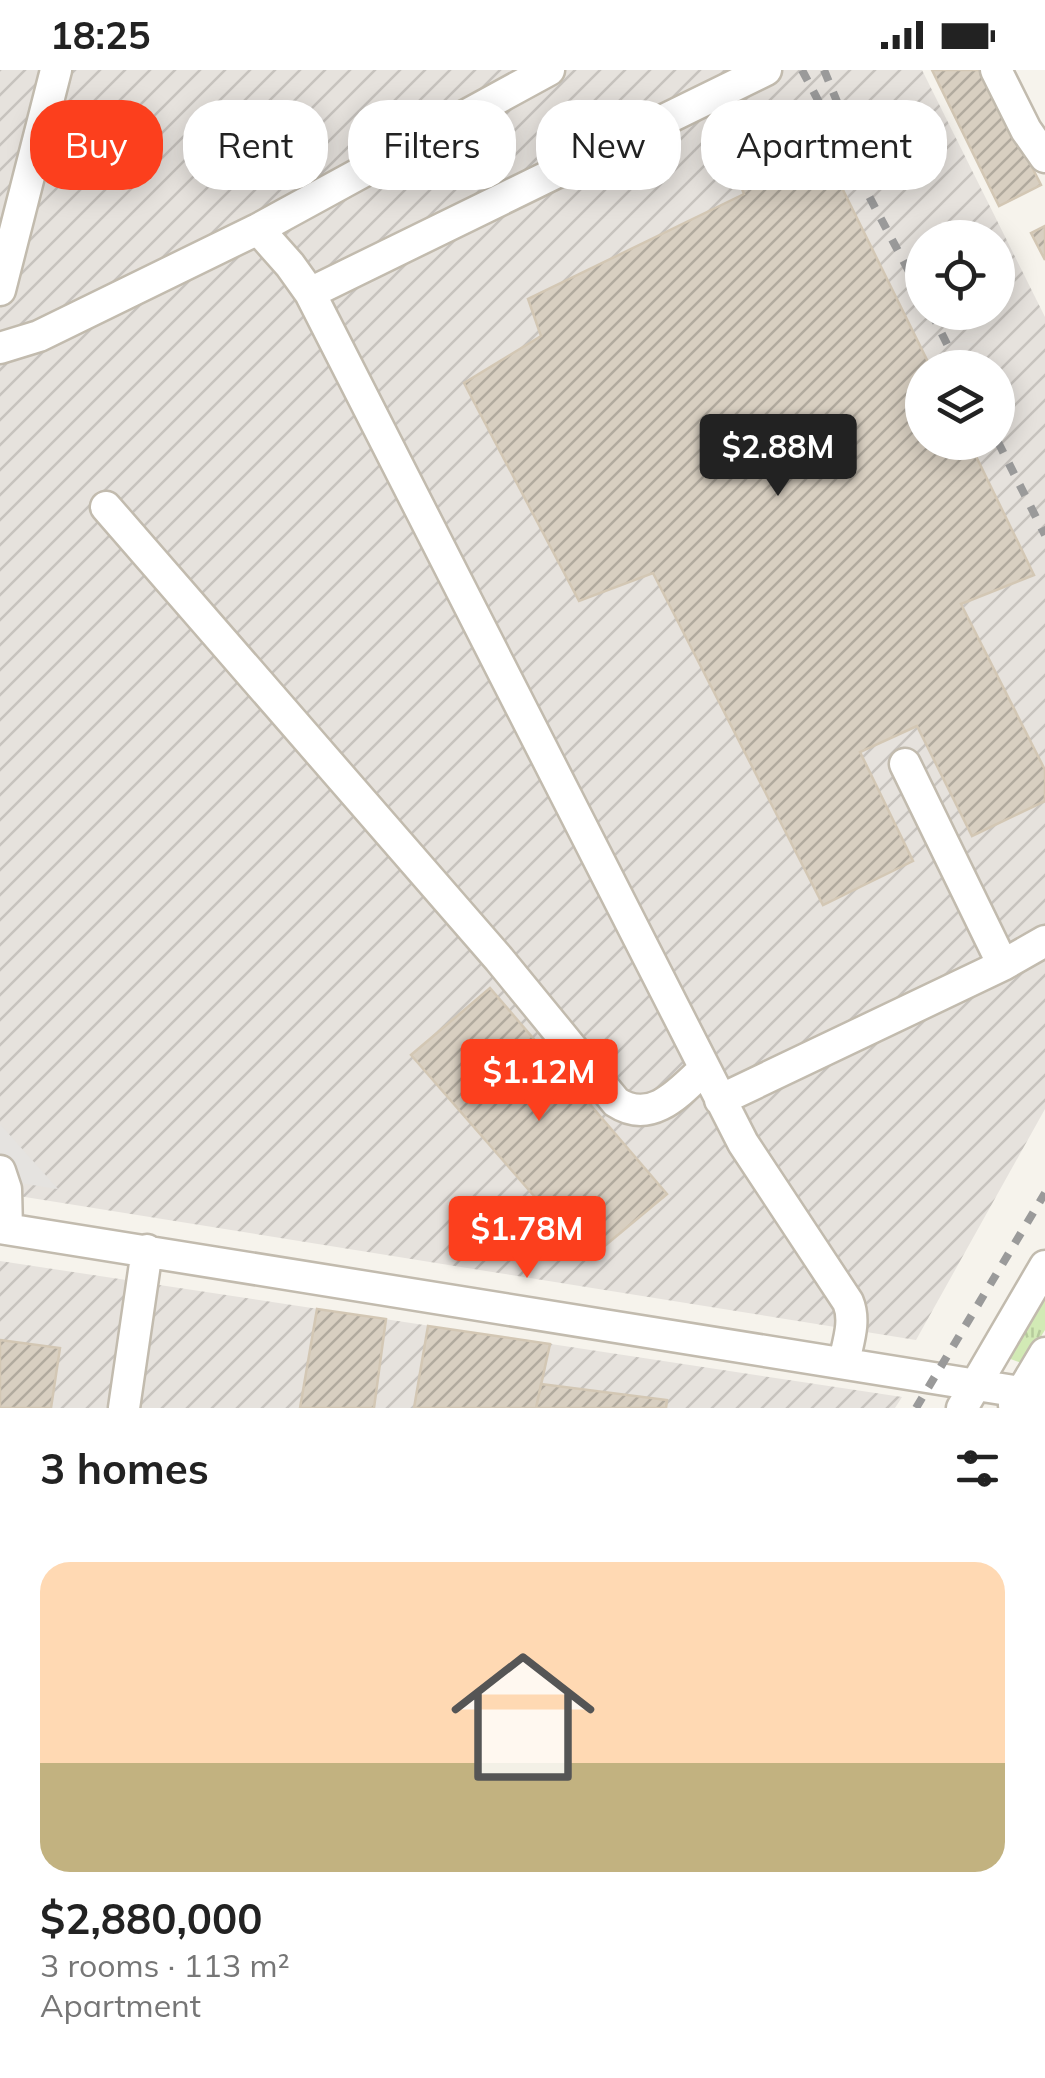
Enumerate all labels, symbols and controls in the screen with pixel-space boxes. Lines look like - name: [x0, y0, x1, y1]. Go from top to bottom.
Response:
- text: 18:25: [50, 11, 151, 59]
- chip: Buy: [30, 100, 163, 190]
- chip: Rent: [183, 100, 328, 190]
- chip: Filters: [348, 100, 516, 190]
- chip: New: [536, 100, 681, 190]
- chip: Apartment: [701, 100, 947, 190]
- map controls: [905, 220, 1015, 460]
- button: locate: [905, 220, 1015, 330]
- button: layers: [905, 350, 1015, 460]
- pin: $2.88M: [697, 414, 859, 499]
- text: $2.88M: [722, 426, 834, 466]
- pin: $1.12M: [458, 1039, 620, 1124]
- text: $1.12M: [483, 1051, 595, 1091]
- pin: $1.78M: [446, 1196, 608, 1281]
- text: $1.78M: [471, 1208, 583, 1248]
- icon: filters: [950, 1441, 1005, 1496]
- text: 3 homes: [40, 1442, 209, 1495]
- icon: home: [433, 1627, 613, 1807]
- text: $2,880,000: [40, 1892, 262, 1945]
- text: 3 rooms · 113 m²: [40, 1945, 290, 1985]
- text: Apartment: [40, 1985, 201, 2025]

